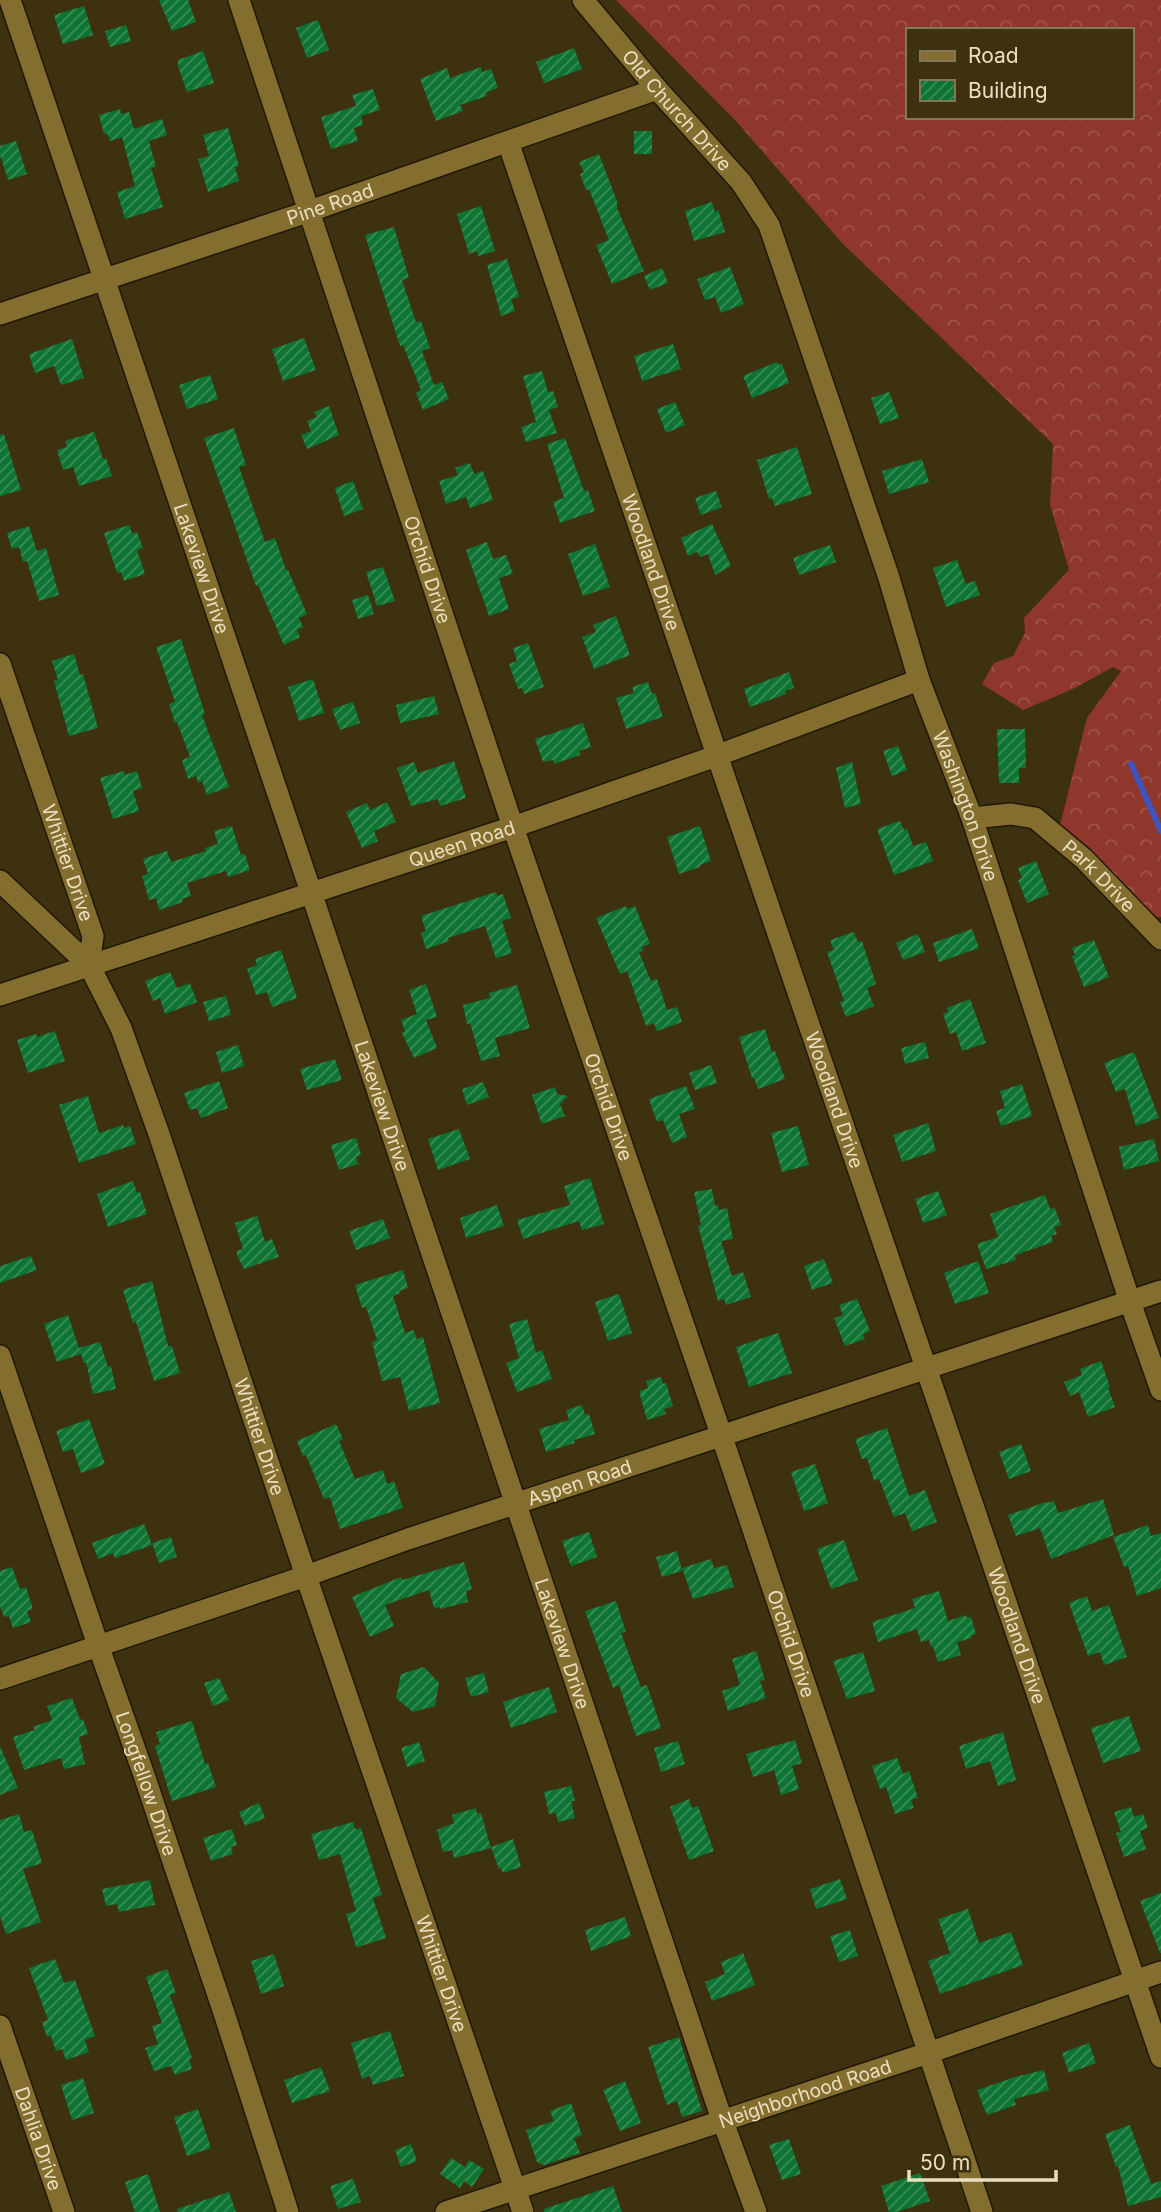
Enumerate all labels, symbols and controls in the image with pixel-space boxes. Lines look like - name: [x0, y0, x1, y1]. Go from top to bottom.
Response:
- legend: [906, 28, 1133, 119]
- text: Road: [968, 43, 1019, 68]
- street label: Old Church Drive: [617, 45, 736, 176]
- text: Building: [968, 78, 1048, 103]
- street label: Pine Road: [284, 179, 377, 230]
- street label: Woodland Drive: [617, 491, 685, 634]
- street label: Lakeview Drive: [169, 500, 234, 637]
- street label: Orchid Drive: [399, 513, 456, 627]
- street label: Washington Drive: [928, 728, 1003, 884]
- street label: Whittier Drive: [37, 801, 98, 924]
- street label: Queen Road: [406, 816, 518, 872]
- street label: Park Drive: [1058, 835, 1140, 917]
- street label: Woodland Drive: [800, 1029, 868, 1171]
- street label: Lakeview Drive: [350, 1038, 415, 1174]
- street label: Orchid Drive: [579, 1050, 637, 1164]
- street label: Whittier Drive: [229, 1375, 289, 1498]
- street label: Aspen Road: [525, 1455, 635, 1511]
- street label: Woodland Drive: [983, 1564, 1051, 1707]
- street label: Lakeview Drive: [530, 1575, 595, 1712]
- street label: Orchid Drive: [762, 1587, 820, 1701]
- street label: Longfellow Drive: [110, 1709, 181, 1859]
- street label: Whittier Drive: [411, 1912, 472, 2035]
- street label: Neighborhood Road: [716, 2055, 894, 2133]
- street label: Dahlia Drive: [10, 2084, 67, 2194]
- scale bar: [909, 2138, 1056, 2182]
- text: 50 m: [920, 2150, 970, 2175]

